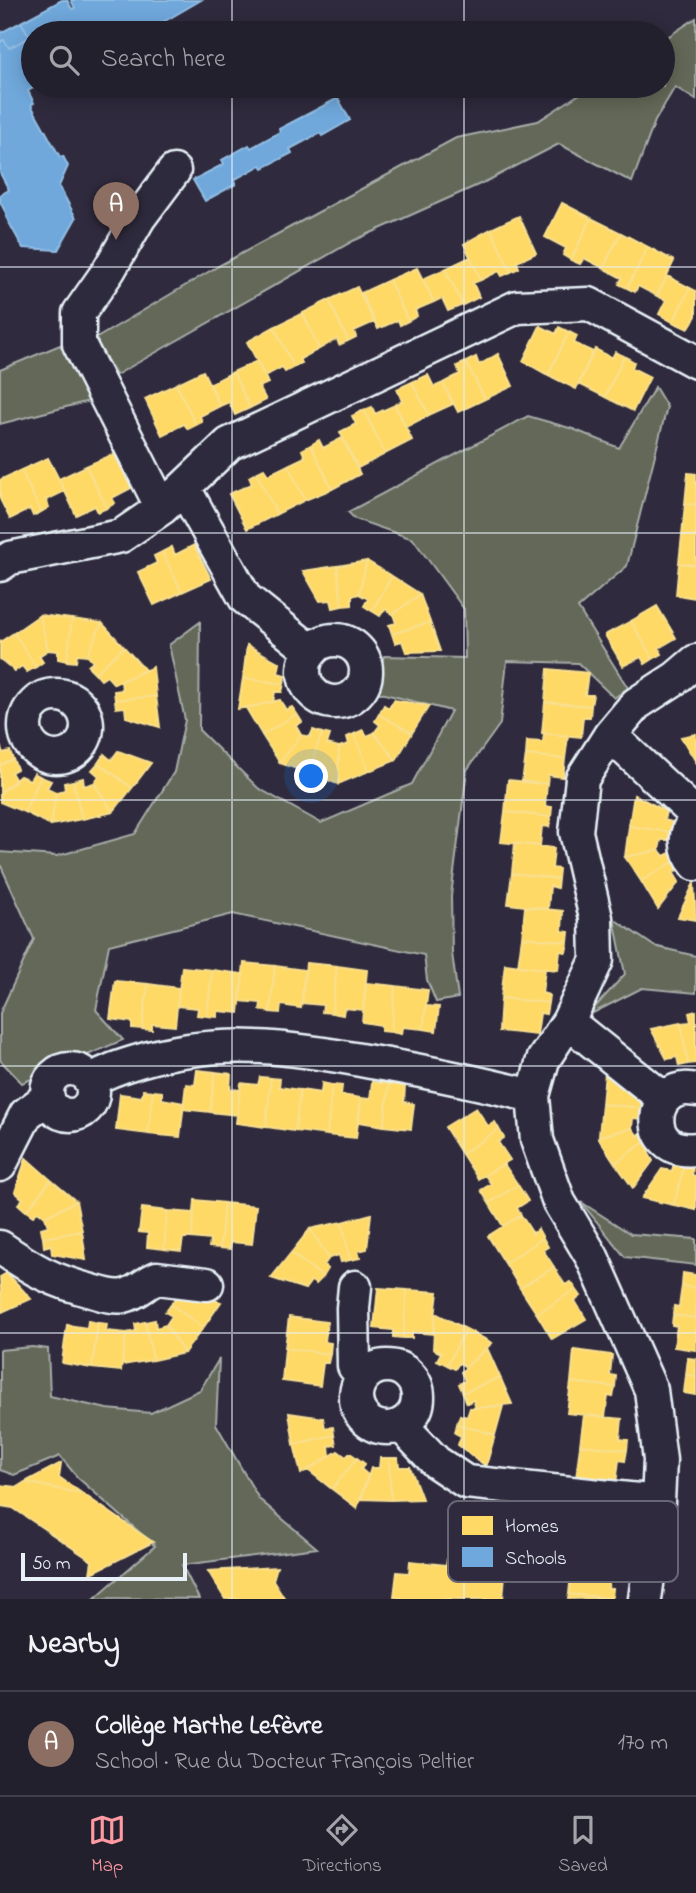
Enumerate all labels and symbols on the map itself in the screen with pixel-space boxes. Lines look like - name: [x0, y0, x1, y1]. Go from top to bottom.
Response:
- pin: A: [93, 182, 139, 240]
- your location: [294, 759, 328, 793]
- legend: [448, 1501, 678, 1582]
- text: Homes: [505, 1514, 559, 1541]
- text: Schools: [505, 1546, 567, 1573]
- scale bar: [21, 1550, 187, 1582]

